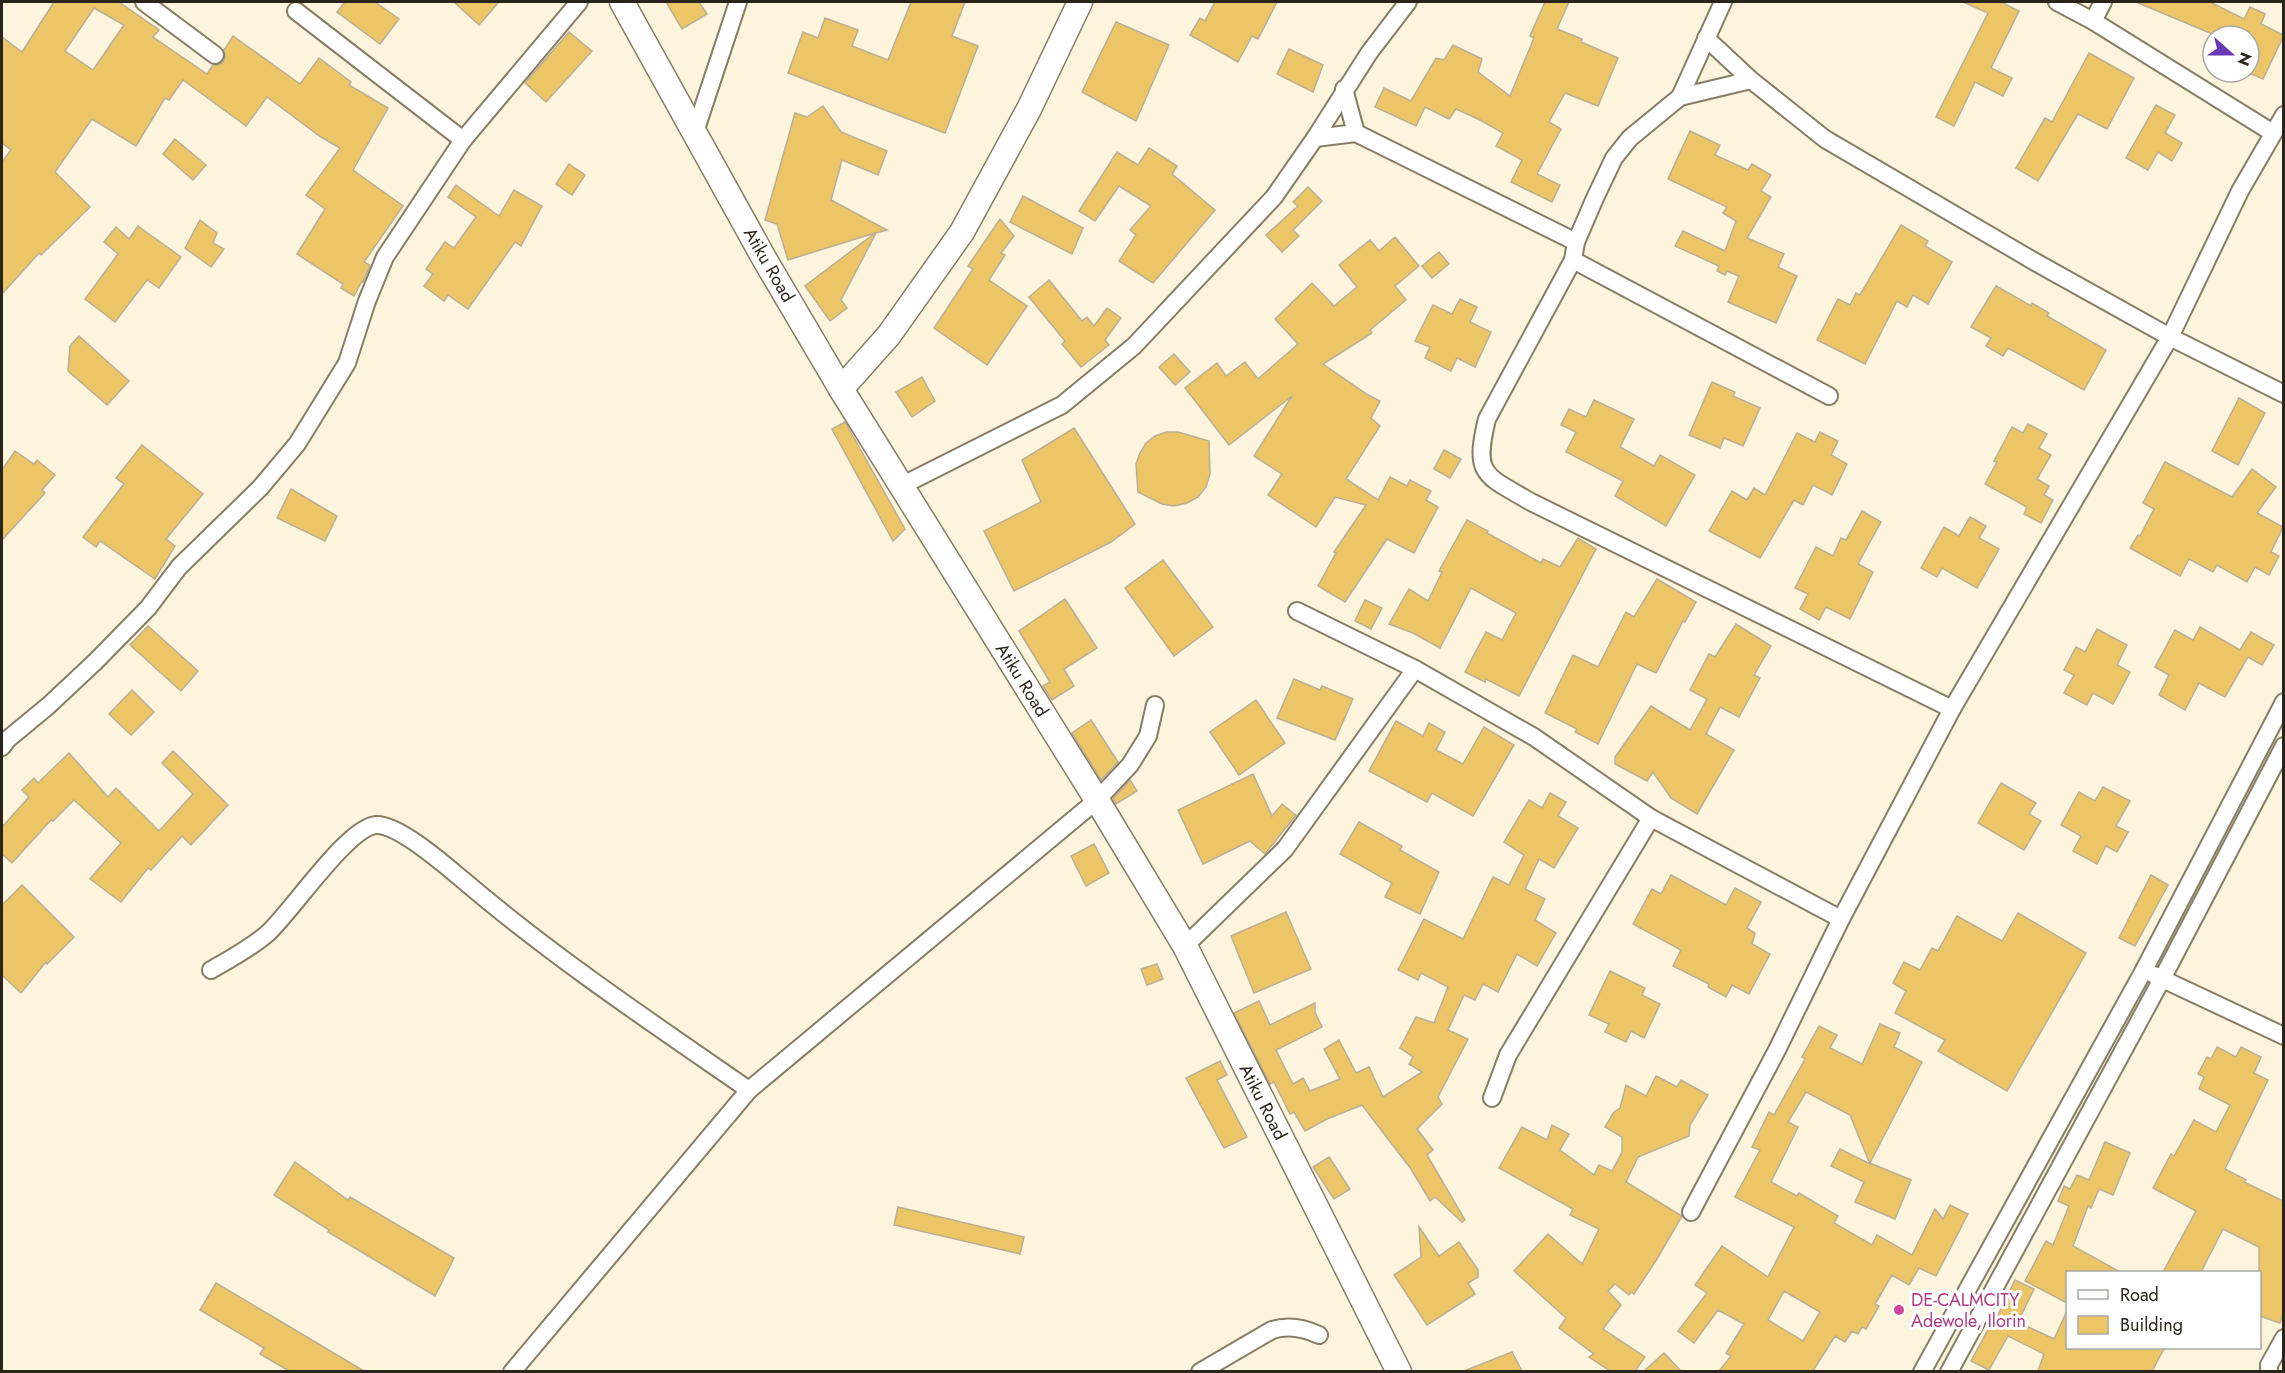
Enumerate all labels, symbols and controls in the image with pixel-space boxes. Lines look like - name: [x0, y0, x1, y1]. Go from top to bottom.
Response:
- north arrow: [2201, 24, 2261, 84]
- text: N: [2232, 49, 2258, 69]
- street label: Atiku Road: [737, 223, 801, 307]
- street label: Atiku Road: [989, 638, 1055, 722]
- street label: Atiku Road: [1233, 1059, 1293, 1145]
- legend: [2066, 1271, 2261, 1349]
- text: Road: [2120, 1282, 2159, 1308]
- place label: DE-CALMCITY Adewole, Ilorin: [1911, 1287, 2026, 1334]
- marker: DE-CALMCITY Adewole, Ilorin: [1892, 1303, 1906, 1317]
- text: Building: [2120, 1312, 2183, 1338]

